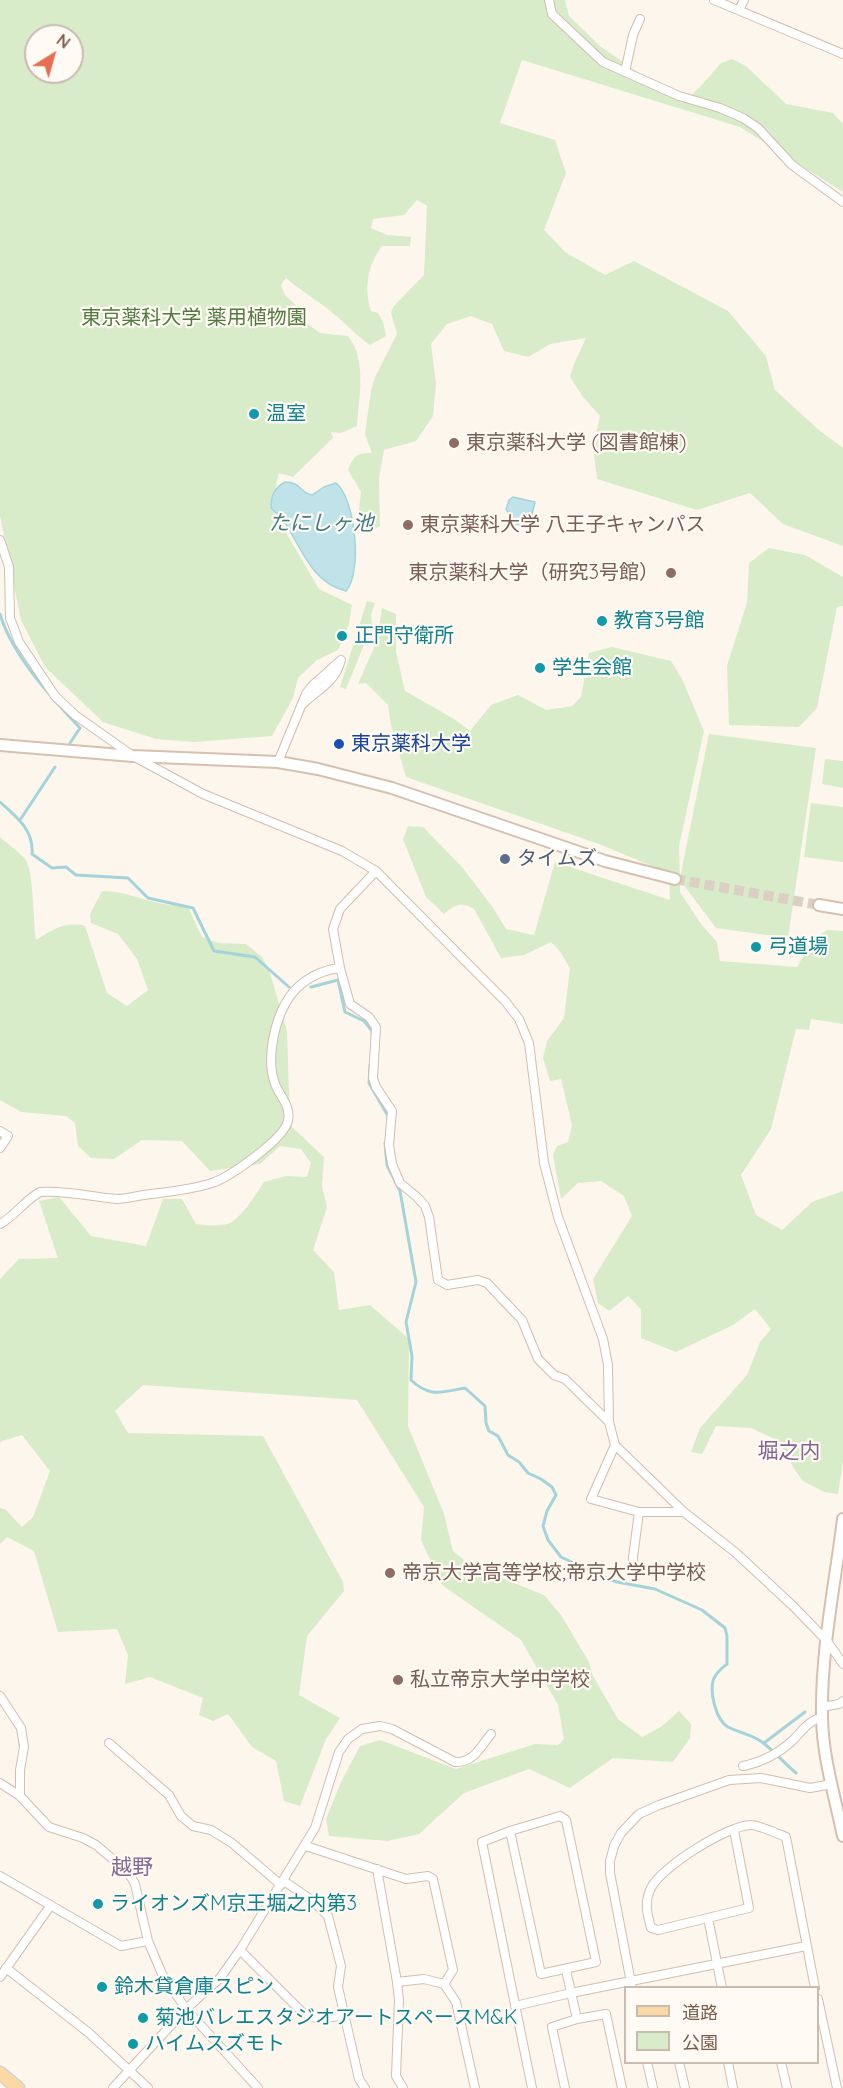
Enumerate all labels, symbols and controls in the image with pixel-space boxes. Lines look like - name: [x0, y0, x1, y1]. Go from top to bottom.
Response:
- north arrow: [24, 24, 84, 84]
- text: N: [53, 30, 74, 53]
- park label: 東京薬科大学 薬用植物園: [81, 306, 307, 330]
- place label: 温室: [266, 402, 306, 426]
- marker: 温室: [247, 407, 261, 421]
- place label: 東京薬科大学 (図書館棟): [466, 431, 686, 455]
- marker: 東京薬科大学 (図書館棟): [447, 436, 461, 450]
- water label: たにしヶ池: [269, 511, 373, 537]
- place label: 東京薬科大学 八王子キャンパス: [420, 513, 705, 537]
- marker: 東京薬科大学 八王子キャンパス: [401, 518, 415, 532]
- place label: 東京薬科大学（研究3号館）: [409, 561, 659, 585]
- marker: 東京薬科大学（研究3号館）: [664, 566, 678, 580]
- place label: 教育3号館: [614, 609, 704, 633]
- marker: 教育3号館: [595, 614, 609, 628]
- place label: 正門守衛所: [354, 624, 454, 648]
- marker: 正門守衛所: [335, 629, 349, 643]
- place label: 学生会館: [552, 656, 632, 680]
- marker: 学生会館: [533, 661, 547, 675]
- place label: 東京薬科大学: [351, 732, 471, 756]
- marker: 東京薬科大学: [332, 737, 346, 751]
- place label: タイムズ: [517, 847, 597, 871]
- marker: タイムズ: [498, 852, 512, 866]
- place label: 弓道場: [768, 935, 828, 959]
- marker: 弓道場: [749, 940, 763, 954]
- district label: 堀之内: [758, 1439, 820, 1465]
- place label: 帝京大学高等学校;帝京大学中学校: [402, 1561, 706, 1585]
- marker: 帝京大学高等学校;帝京大学中学校: [383, 1566, 397, 1580]
- place label: 私立帝京大学中学校: [410, 1668, 590, 1692]
- marker: 私立帝京大学中学校: [391, 1673, 405, 1687]
- district label: 越野: [111, 1855, 153, 1881]
- place label: ライオンズM京王堀之内第3: [110, 1892, 357, 1916]
- marker: ライオンズM京王堀之内第3: [91, 1897, 105, 1911]
- place label: 鈴木貸倉庫スピン: [114, 1975, 274, 1999]
- marker: 鈴木貸倉庫スピン: [95, 1980, 109, 1994]
- legend: [624, 1986, 819, 2064]
- text: 道路: [682, 2001, 718, 2024]
- place label: 菊池バレエスタジオアートスペースM&K: [155, 2006, 517, 2030]
- marker: 菊池バレエスタジオアートスペースM&K: [136, 2011, 150, 2025]
- text: 公園: [682, 2031, 718, 2054]
- place label: ハイムスズモト: [145, 2032, 285, 2056]
- marker: ハイムスズモト: [126, 2037, 140, 2051]

